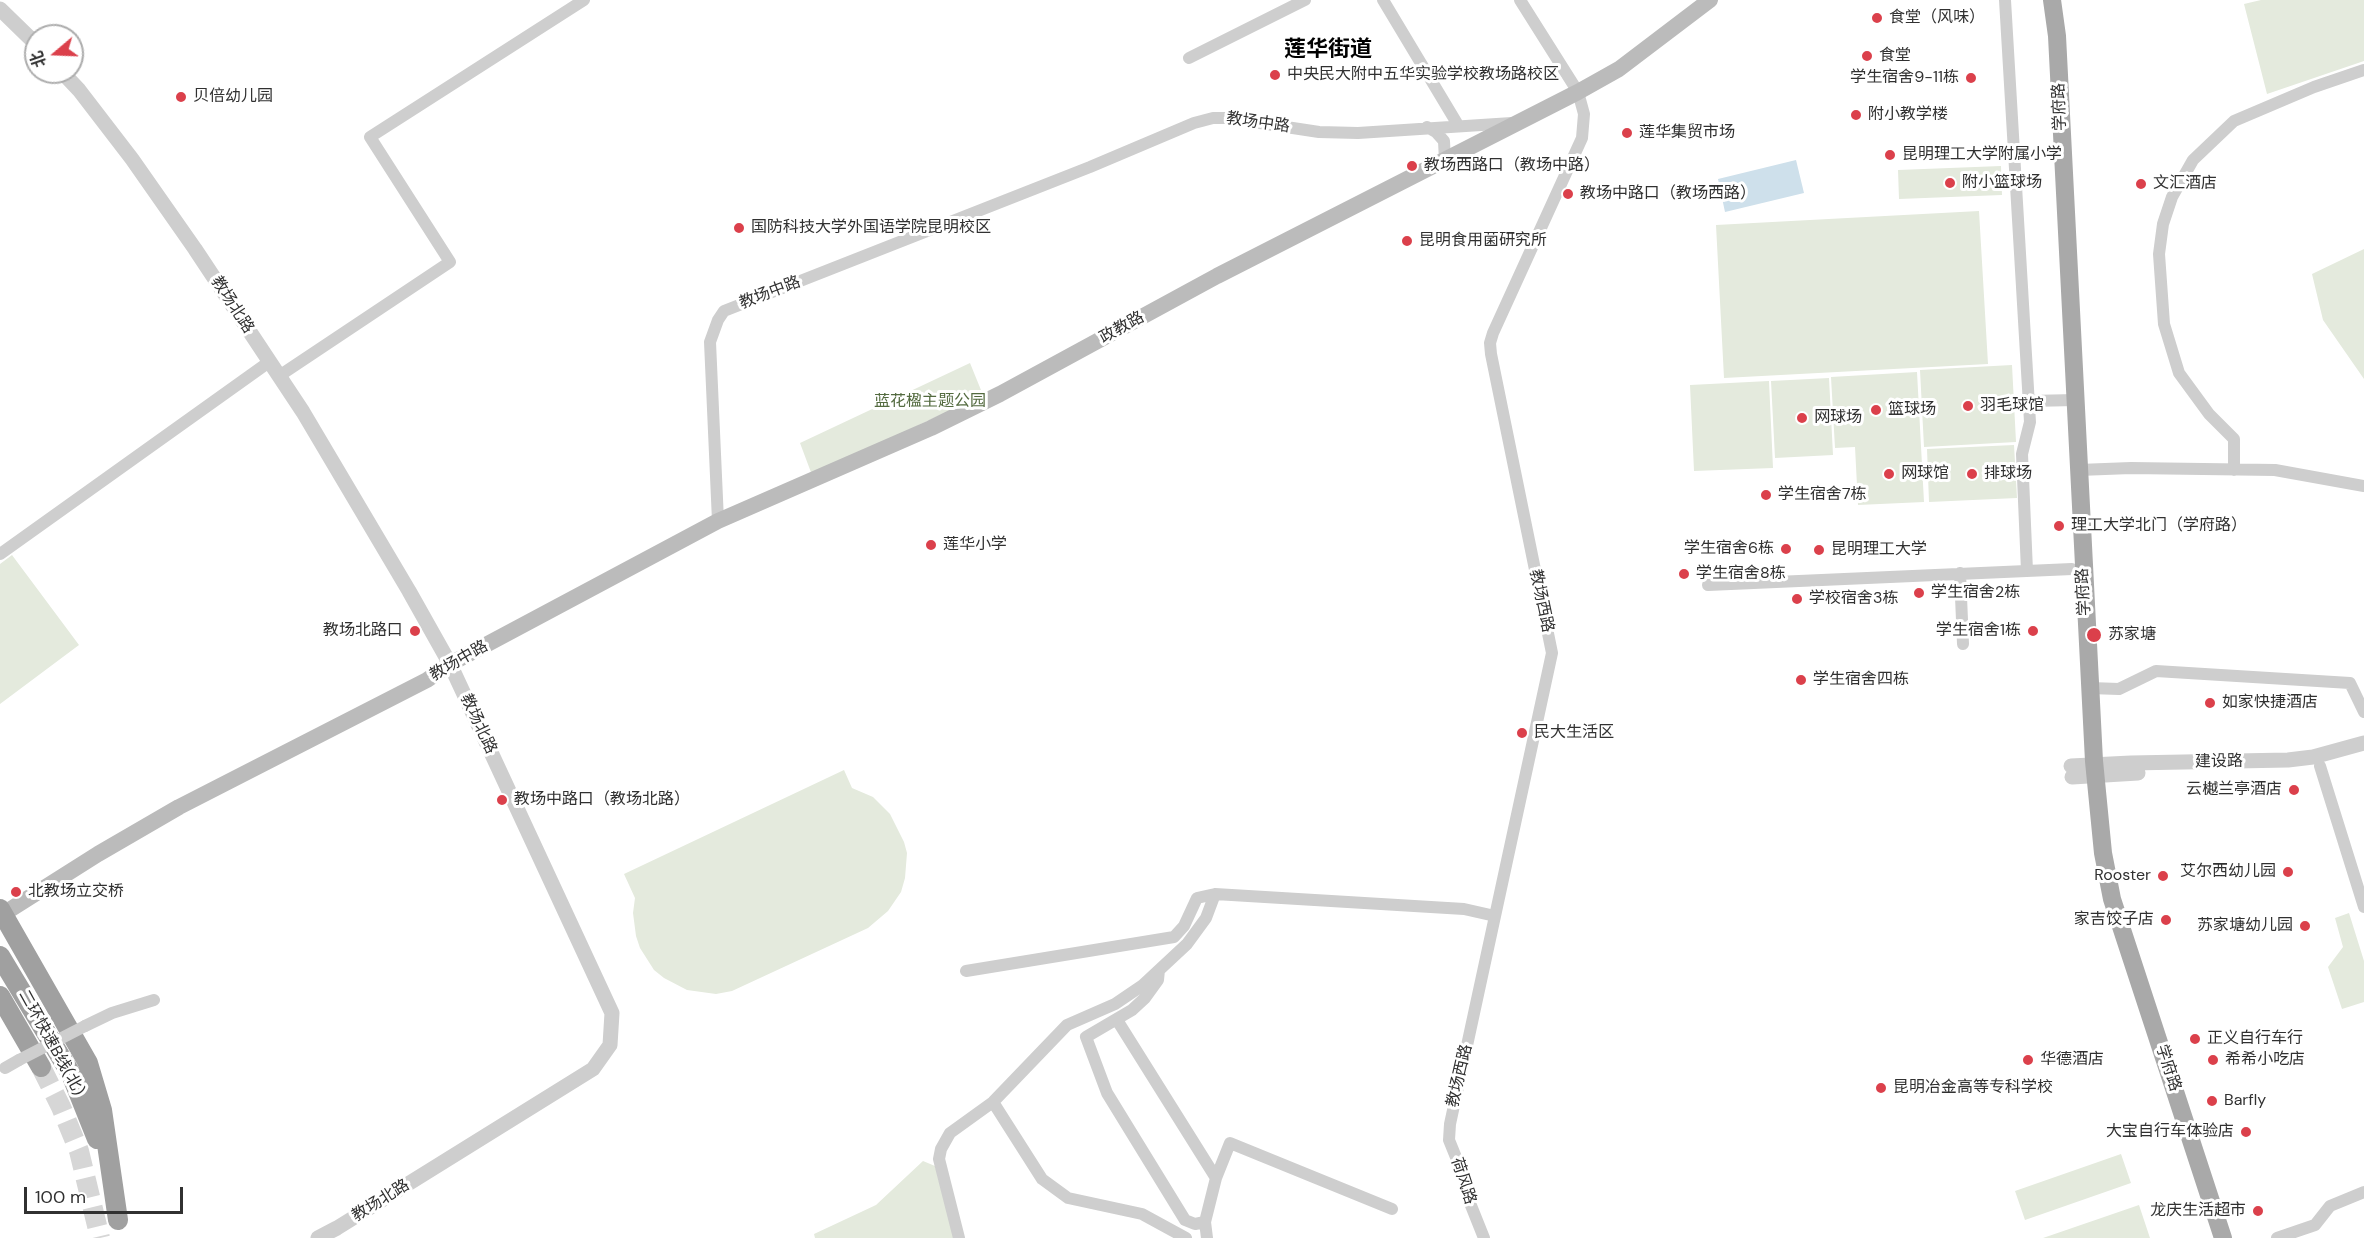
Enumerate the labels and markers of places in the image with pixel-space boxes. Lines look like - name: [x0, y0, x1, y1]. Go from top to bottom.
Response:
- place label: 食堂（风味）: [1889, 8, 1985, 28]
- marker: 食堂（风味）: [1870, 11, 1884, 25]
- place label: 食堂: [1879, 46, 1911, 66]
- marker: 食堂: [1860, 49, 1874, 63]
- place label: 中央民大附中五华实验学校教场路校区: [1287, 65, 1559, 85]
- marker: 中央民大附中五华实验学校教场路校区: [1268, 68, 1282, 82]
- place label: 学生宿舍9-11栋: [1850, 68, 1959, 88]
- marker: 学生宿舍9-11栋: [1964, 71, 1978, 85]
- place label: 贝倍幼儿园: [193, 87, 273, 107]
- marker: 贝倍幼儿园: [174, 90, 188, 104]
- place label: 附小教学楼: [1868, 105, 1948, 125]
- marker: 附小教学楼: [1849, 108, 1863, 122]
- place label: 莲华集贸市场: [1639, 123, 1735, 143]
- marker: 莲华集贸市场: [1620, 126, 1634, 140]
- place label: 昆明理工大学附属小学: [1902, 145, 2062, 165]
- marker: 昆明理工大学附属小学: [1883, 148, 1897, 162]
- place label: 教场西路口（教场中路）: [1424, 156, 1600, 176]
- marker: 教场西路口（教场中路）: [1405, 159, 1419, 173]
- place label: 附小篮球场: [1962, 173, 2042, 193]
- place label: 文汇酒店: [2153, 174, 2217, 194]
- marker: 附小篮球场: [1943, 176, 1957, 190]
- marker: 文汇酒店: [2134, 177, 2148, 191]
- place label: 教场中路口（教场西路）: [1580, 184, 1756, 204]
- marker: 教场中路口（教场西路）: [1561, 187, 1575, 201]
- place label: 国防科技大学外国语学院昆明校区: [751, 218, 991, 238]
- marker: 国防科技大学外国语学院昆明校区: [732, 221, 746, 235]
- place label: 昆明食用菌研究所: [1419, 231, 1547, 251]
- marker: 昆明食用菌研究所: [1400, 234, 1414, 248]
- place label: 羽毛球馆: [1980, 396, 2044, 416]
- marker: 羽毛球馆: [1961, 399, 1975, 413]
- place label: 篮球场: [1888, 400, 1936, 420]
- marker: 篮球场: [1869, 403, 1883, 417]
- place label: 网球场: [1814, 408, 1862, 428]
- marker: 网球场: [1795, 411, 1809, 425]
- place label: 网球馆: [1901, 464, 1949, 484]
- place label: 排球场: [1984, 464, 2032, 484]
- marker: 网球馆: [1882, 467, 1896, 481]
- marker: 排球场: [1965, 467, 1979, 481]
- place label: 学生宿舍7栋: [1778, 485, 1867, 505]
- marker: 学生宿舍7栋: [1759, 488, 1773, 502]
- place label: 理工大学北门（学府路）: [2071, 516, 2247, 536]
- marker: 理工大学北门（学府路）: [2052, 519, 2066, 533]
- place label: 莲华小学: [943, 535, 1007, 555]
- marker: 莲华小学: [924, 538, 938, 552]
- place label: 学生宿舍6栋: [1684, 539, 1774, 559]
- place label: 昆明理工大学: [1831, 540, 1927, 560]
- marker: 学生宿舍6栋: [1779, 542, 1793, 556]
- marker: 昆明理工大学: [1812, 543, 1826, 557]
- place label: 学生宿舍8栋: [1696, 564, 1786, 584]
- marker: 学生宿舍8栋: [1677, 567, 1691, 581]
- place label: 学生宿舍2栋: [1931, 583, 2020, 603]
- marker: 学生宿舍2栋: [1912, 586, 1926, 600]
- place label: 学校宿舍3栋: [1809, 589, 1898, 609]
- marker: 学校宿舍3栋: [1790, 592, 1804, 606]
- place label: 教场北路口: [323, 621, 403, 641]
- place label: 学生宿舍1栋: [1936, 621, 2021, 641]
- marker: 教场北路口: [408, 624, 422, 638]
- marker: 学生宿舍1栋: [2026, 624, 2040, 638]
- place label: 苏家塘: [2108, 625, 2156, 645]
- marker: 苏家塘: [2085, 626, 2103, 644]
- place label: 学生宿舍四栋: [1813, 670, 1909, 690]
- marker: 学生宿舍四栋: [1794, 673, 1808, 687]
- place label: 如家快捷酒店: [2222, 693, 2318, 713]
- marker: 如家快捷酒店: [2203, 696, 2217, 710]
- place label: 民大生活区: [1534, 723, 1614, 743]
- marker: 民大生活区: [1515, 726, 1529, 740]
- place label: 云樾兰亭酒店: [2186, 780, 2282, 800]
- marker: 云樾兰亭酒店: [2287, 783, 2301, 797]
- place label: 教场中路口（教场北路）: [514, 790, 690, 810]
- marker: 教场中路口（教场北路）: [495, 793, 509, 807]
- place label: 艾尔西幼儿园: [2180, 862, 2276, 882]
- marker: 艾尔西幼儿园: [2281, 865, 2295, 879]
- place label: Rooster: [2094, 866, 2151, 886]
- marker: Rooster: [2156, 869, 2170, 883]
- place label: 北教场立交桥: [28, 882, 124, 902]
- marker: 北教场立交桥: [9, 885, 23, 899]
- place label: 家吉饺子店: [2074, 910, 2154, 930]
- marker: 家吉饺子店: [2159, 913, 2173, 927]
- place label: 苏家塘幼儿园: [2197, 916, 2293, 936]
- marker: 苏家塘幼儿园: [2298, 919, 2312, 933]
- place label: 正义自行车行: [2207, 1029, 2303, 1049]
- marker: 正义自行车行: [2188, 1032, 2202, 1046]
- place label: 华德酒店: [2040, 1050, 2104, 1070]
- place label: 希希小吃店: [2225, 1050, 2305, 1070]
- marker: 华德酒店: [2021, 1053, 2035, 1067]
- marker: 希希小吃店: [2206, 1053, 2220, 1067]
- place label: 昆明冶金高等专科学校: [1893, 1078, 2053, 1098]
- marker: 昆明冶金高等专科学校: [1874, 1081, 1888, 1095]
- place label: Barfly: [2224, 1091, 2266, 1111]
- marker: Barfly: [2205, 1094, 2219, 1108]
- place label: 大宝自行车体验店: [2106, 1122, 2234, 1142]
- marker: 大宝自行车体验店: [2239, 1125, 2253, 1139]
- place label: 龙庆生活超市: [2150, 1201, 2246, 1221]
- marker: 龙庆生活超市: [2251, 1204, 2265, 1218]

